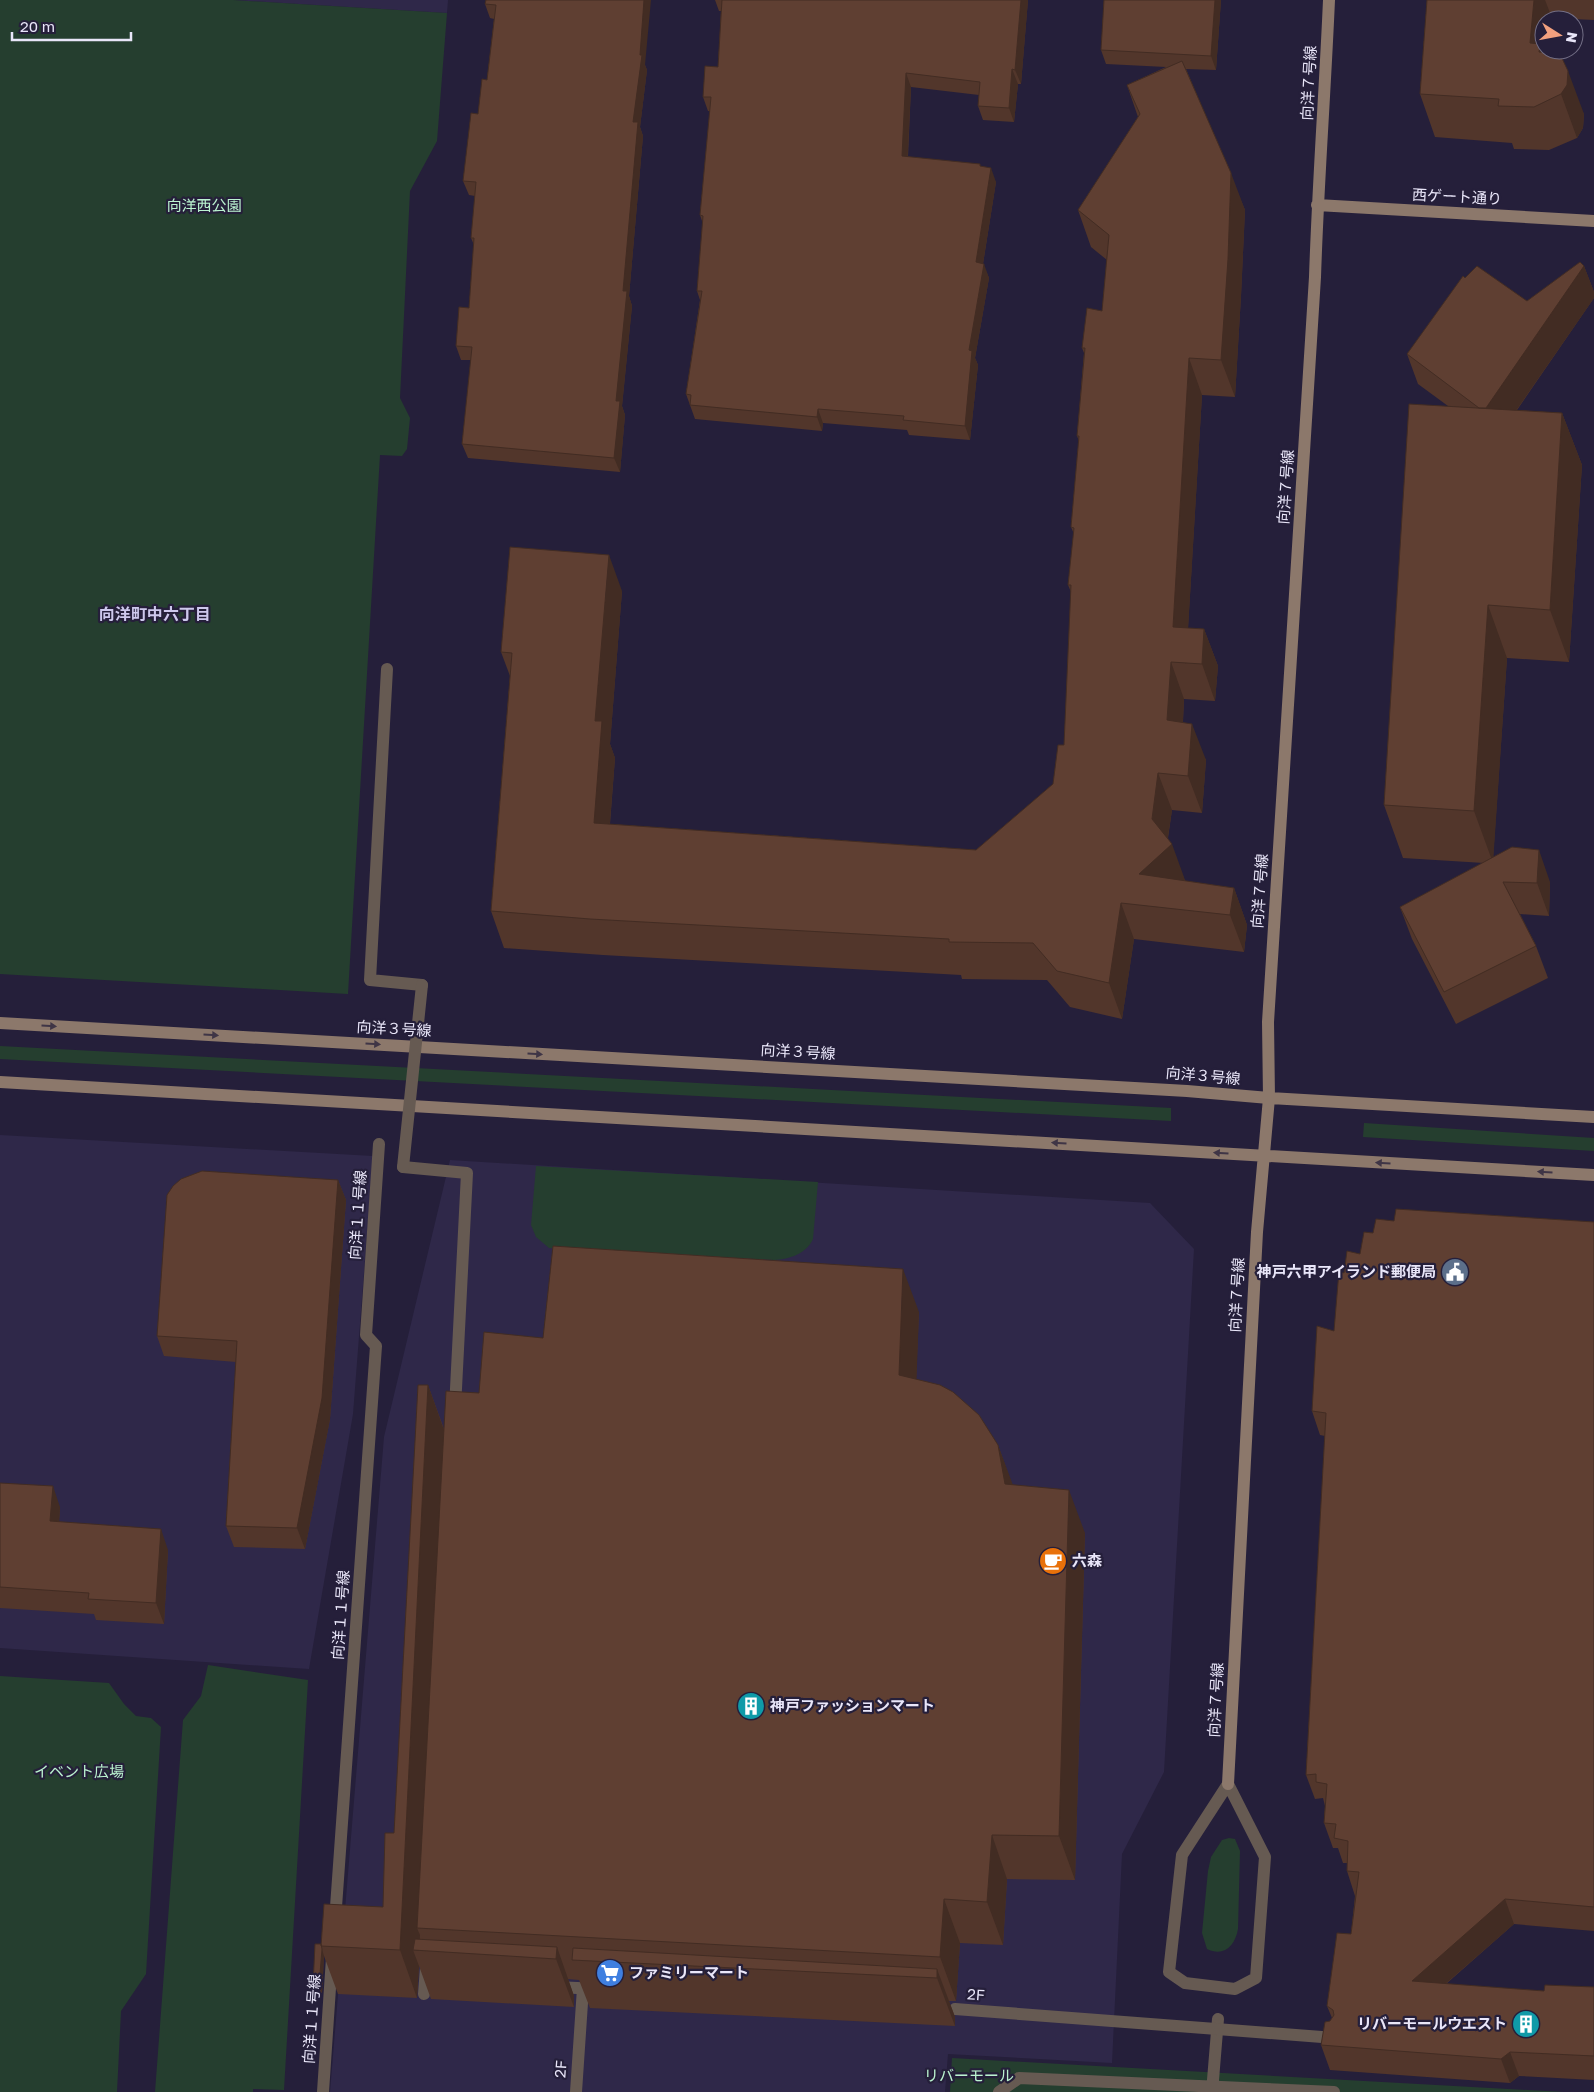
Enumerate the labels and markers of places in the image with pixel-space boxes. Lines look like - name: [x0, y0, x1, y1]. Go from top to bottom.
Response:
- public building icon: 神戸六甲アイランド郵便局: [1440, 1257, 1470, 1287]
- place label: 神戸六甲アイランド郵便局: [1256, 1262, 1436, 1280]
- cafe icon: 六森: [1038, 1546, 1068, 1576]
- place label: 六森: [1072, 1551, 1102, 1569]
- building icon: 神戸ファッションマート: [736, 1691, 766, 1721]
- place label: 神戸ファッションマート: [769, 1696, 935, 1714]
- supermarket icon: ファミリーマート: [595, 1958, 625, 1988]
- place label: ファミリーマート: [629, 1963, 749, 1981]
- building icon: リバーモールウエスト: [1511, 2009, 1541, 2039]
- place label: リバーモールウエスト: [1357, 2014, 1507, 2032]

